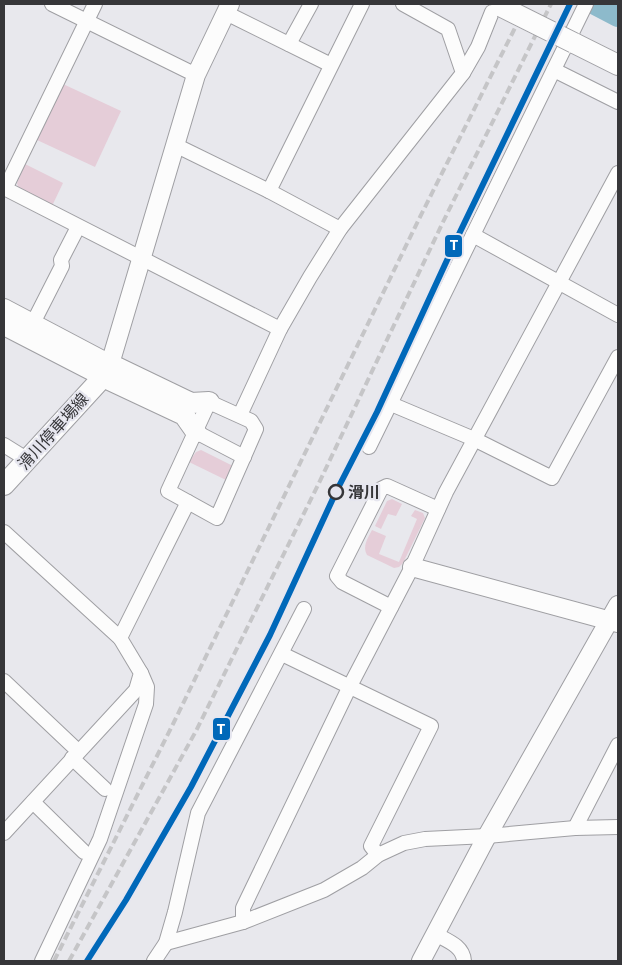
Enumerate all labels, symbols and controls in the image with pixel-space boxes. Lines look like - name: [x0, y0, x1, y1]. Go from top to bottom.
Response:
- line badge: T: [444, 234, 463, 258]
- text: T: [450, 236, 459, 253]
- street label: 滑川停車場線: [13, 389, 92, 473]
- place label: 滑川: [348, 482, 380, 501]
- marker: 滑川: [328, 484, 344, 500]
- line badge: T: [212, 717, 231, 741]
- text: T: [217, 720, 226, 737]

